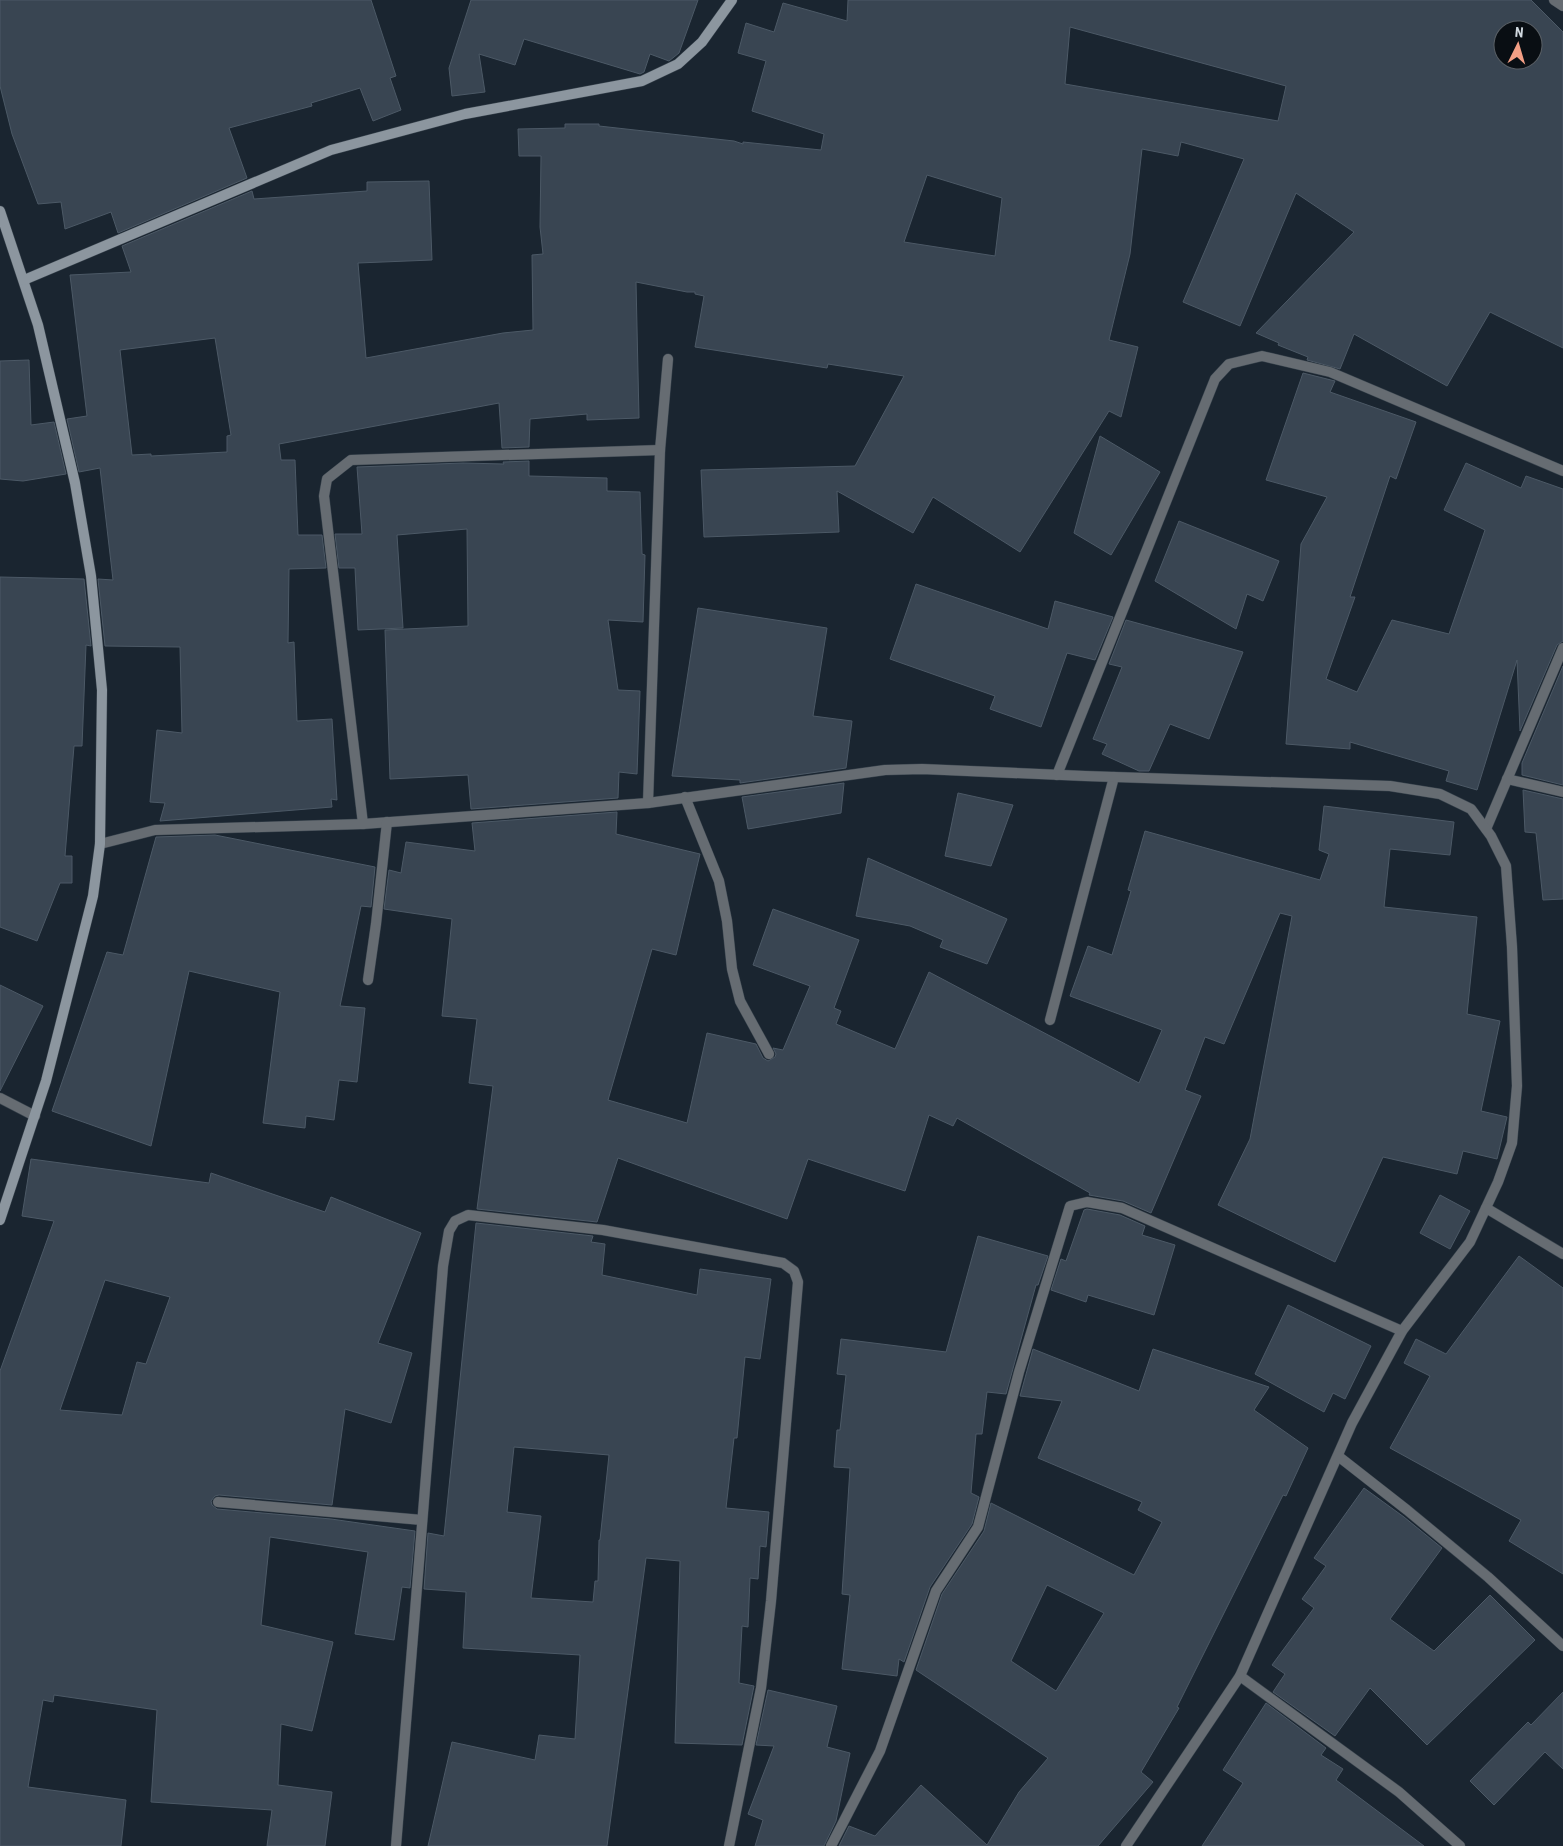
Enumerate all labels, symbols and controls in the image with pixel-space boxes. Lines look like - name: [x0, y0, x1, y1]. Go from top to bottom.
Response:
- north arrow: [1493, 20, 1543, 70]
- text: N: [1514, 24, 1524, 40]

